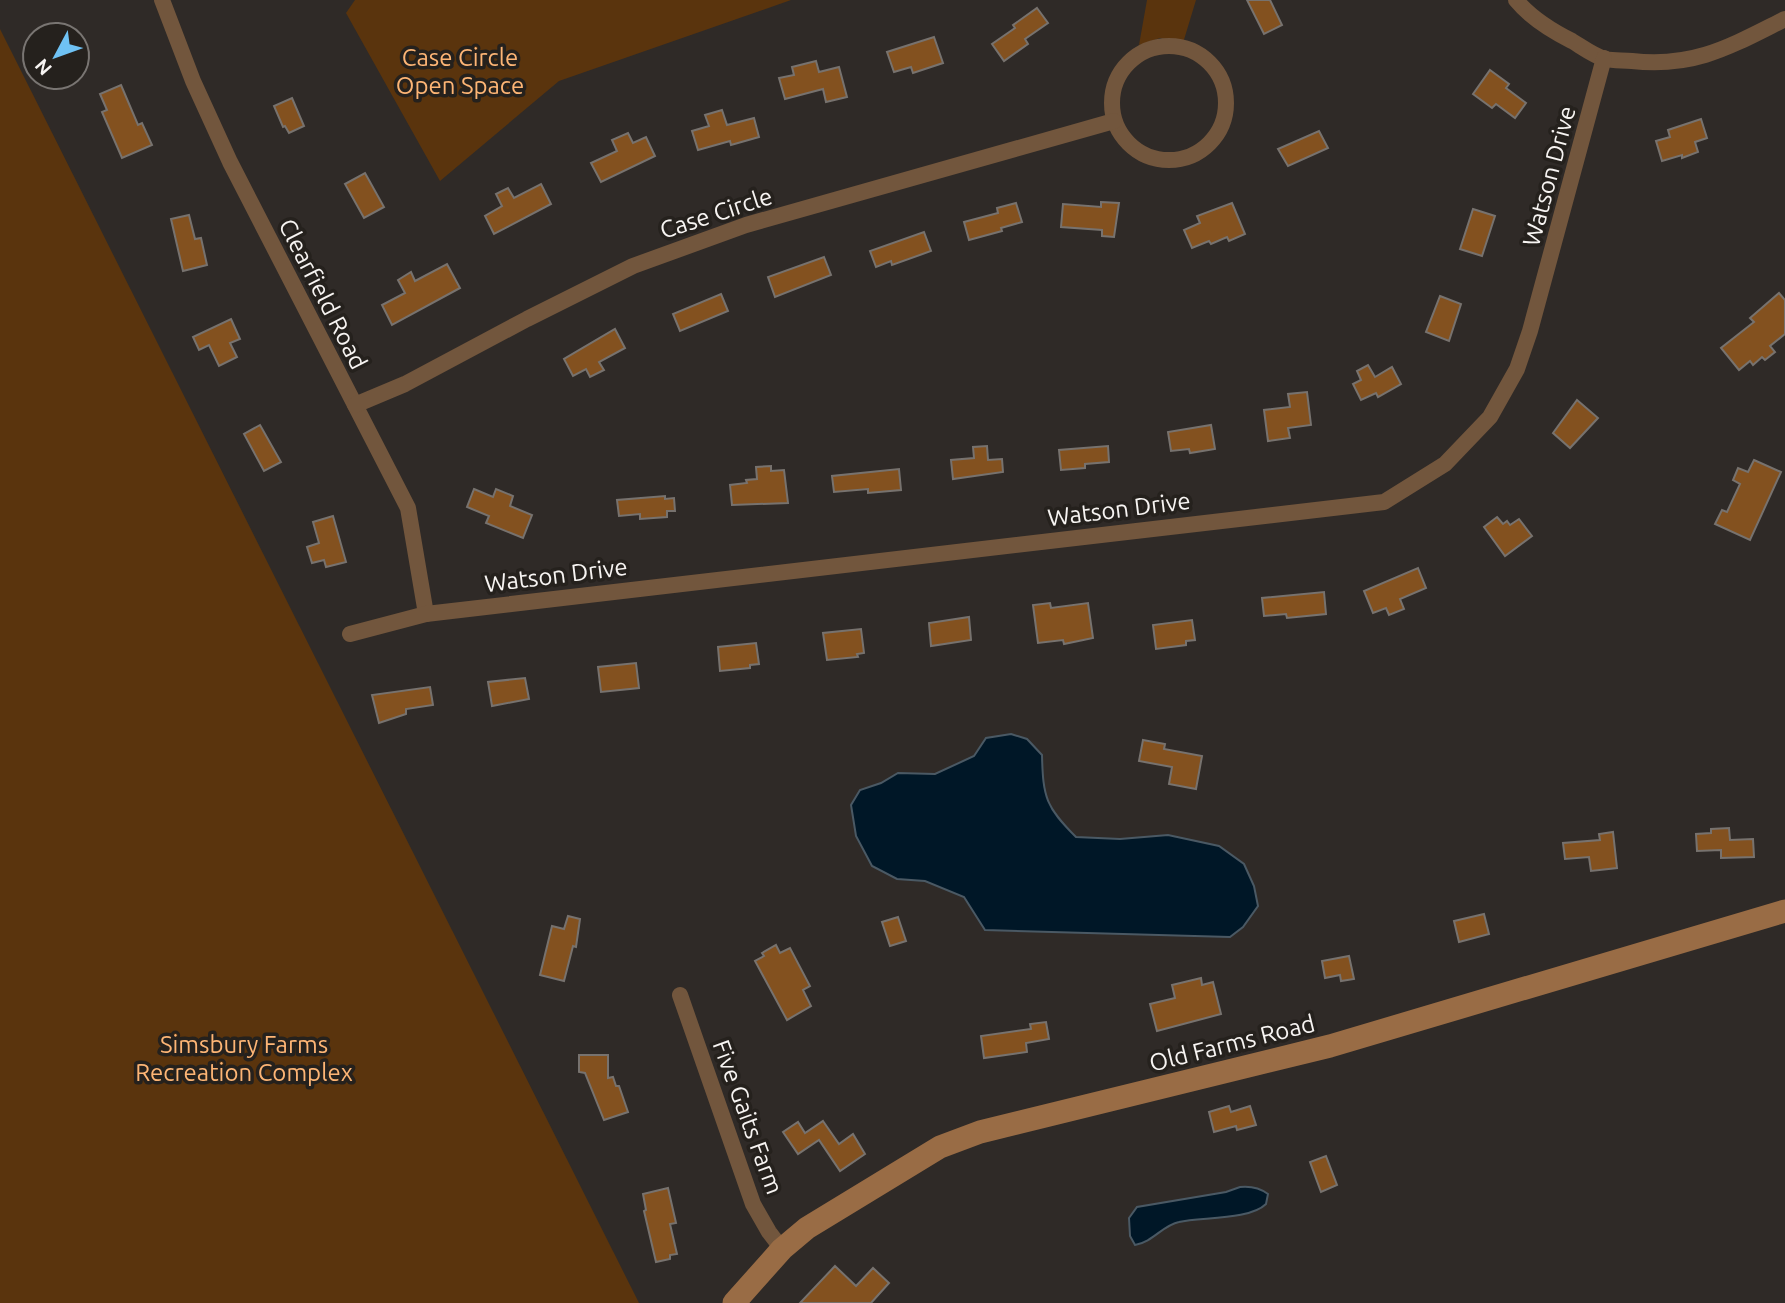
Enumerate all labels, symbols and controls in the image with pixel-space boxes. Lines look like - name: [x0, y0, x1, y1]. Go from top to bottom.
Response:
- north arrow: [21, 21, 91, 91]
- park label: Case Circle Open Space: [396, 44, 524, 99]
- text: N: [30, 55, 56, 80]
- street label: Watson Drive: [1517, 103, 1581, 249]
- street label: Case Circle: [656, 182, 776, 244]
- street label: Clearfield Road: [274, 214, 372, 374]
- street label: Watson Drive: [1046, 487, 1192, 531]
- street label: Watson Drive: [483, 553, 629, 597]
- street label: Old Farms Road: [1146, 1009, 1318, 1077]
- park label: Simsbury Farms Recreation Complex: [135, 1031, 353, 1086]
- street label: Five Gaits Farm: [708, 1036, 788, 1198]

